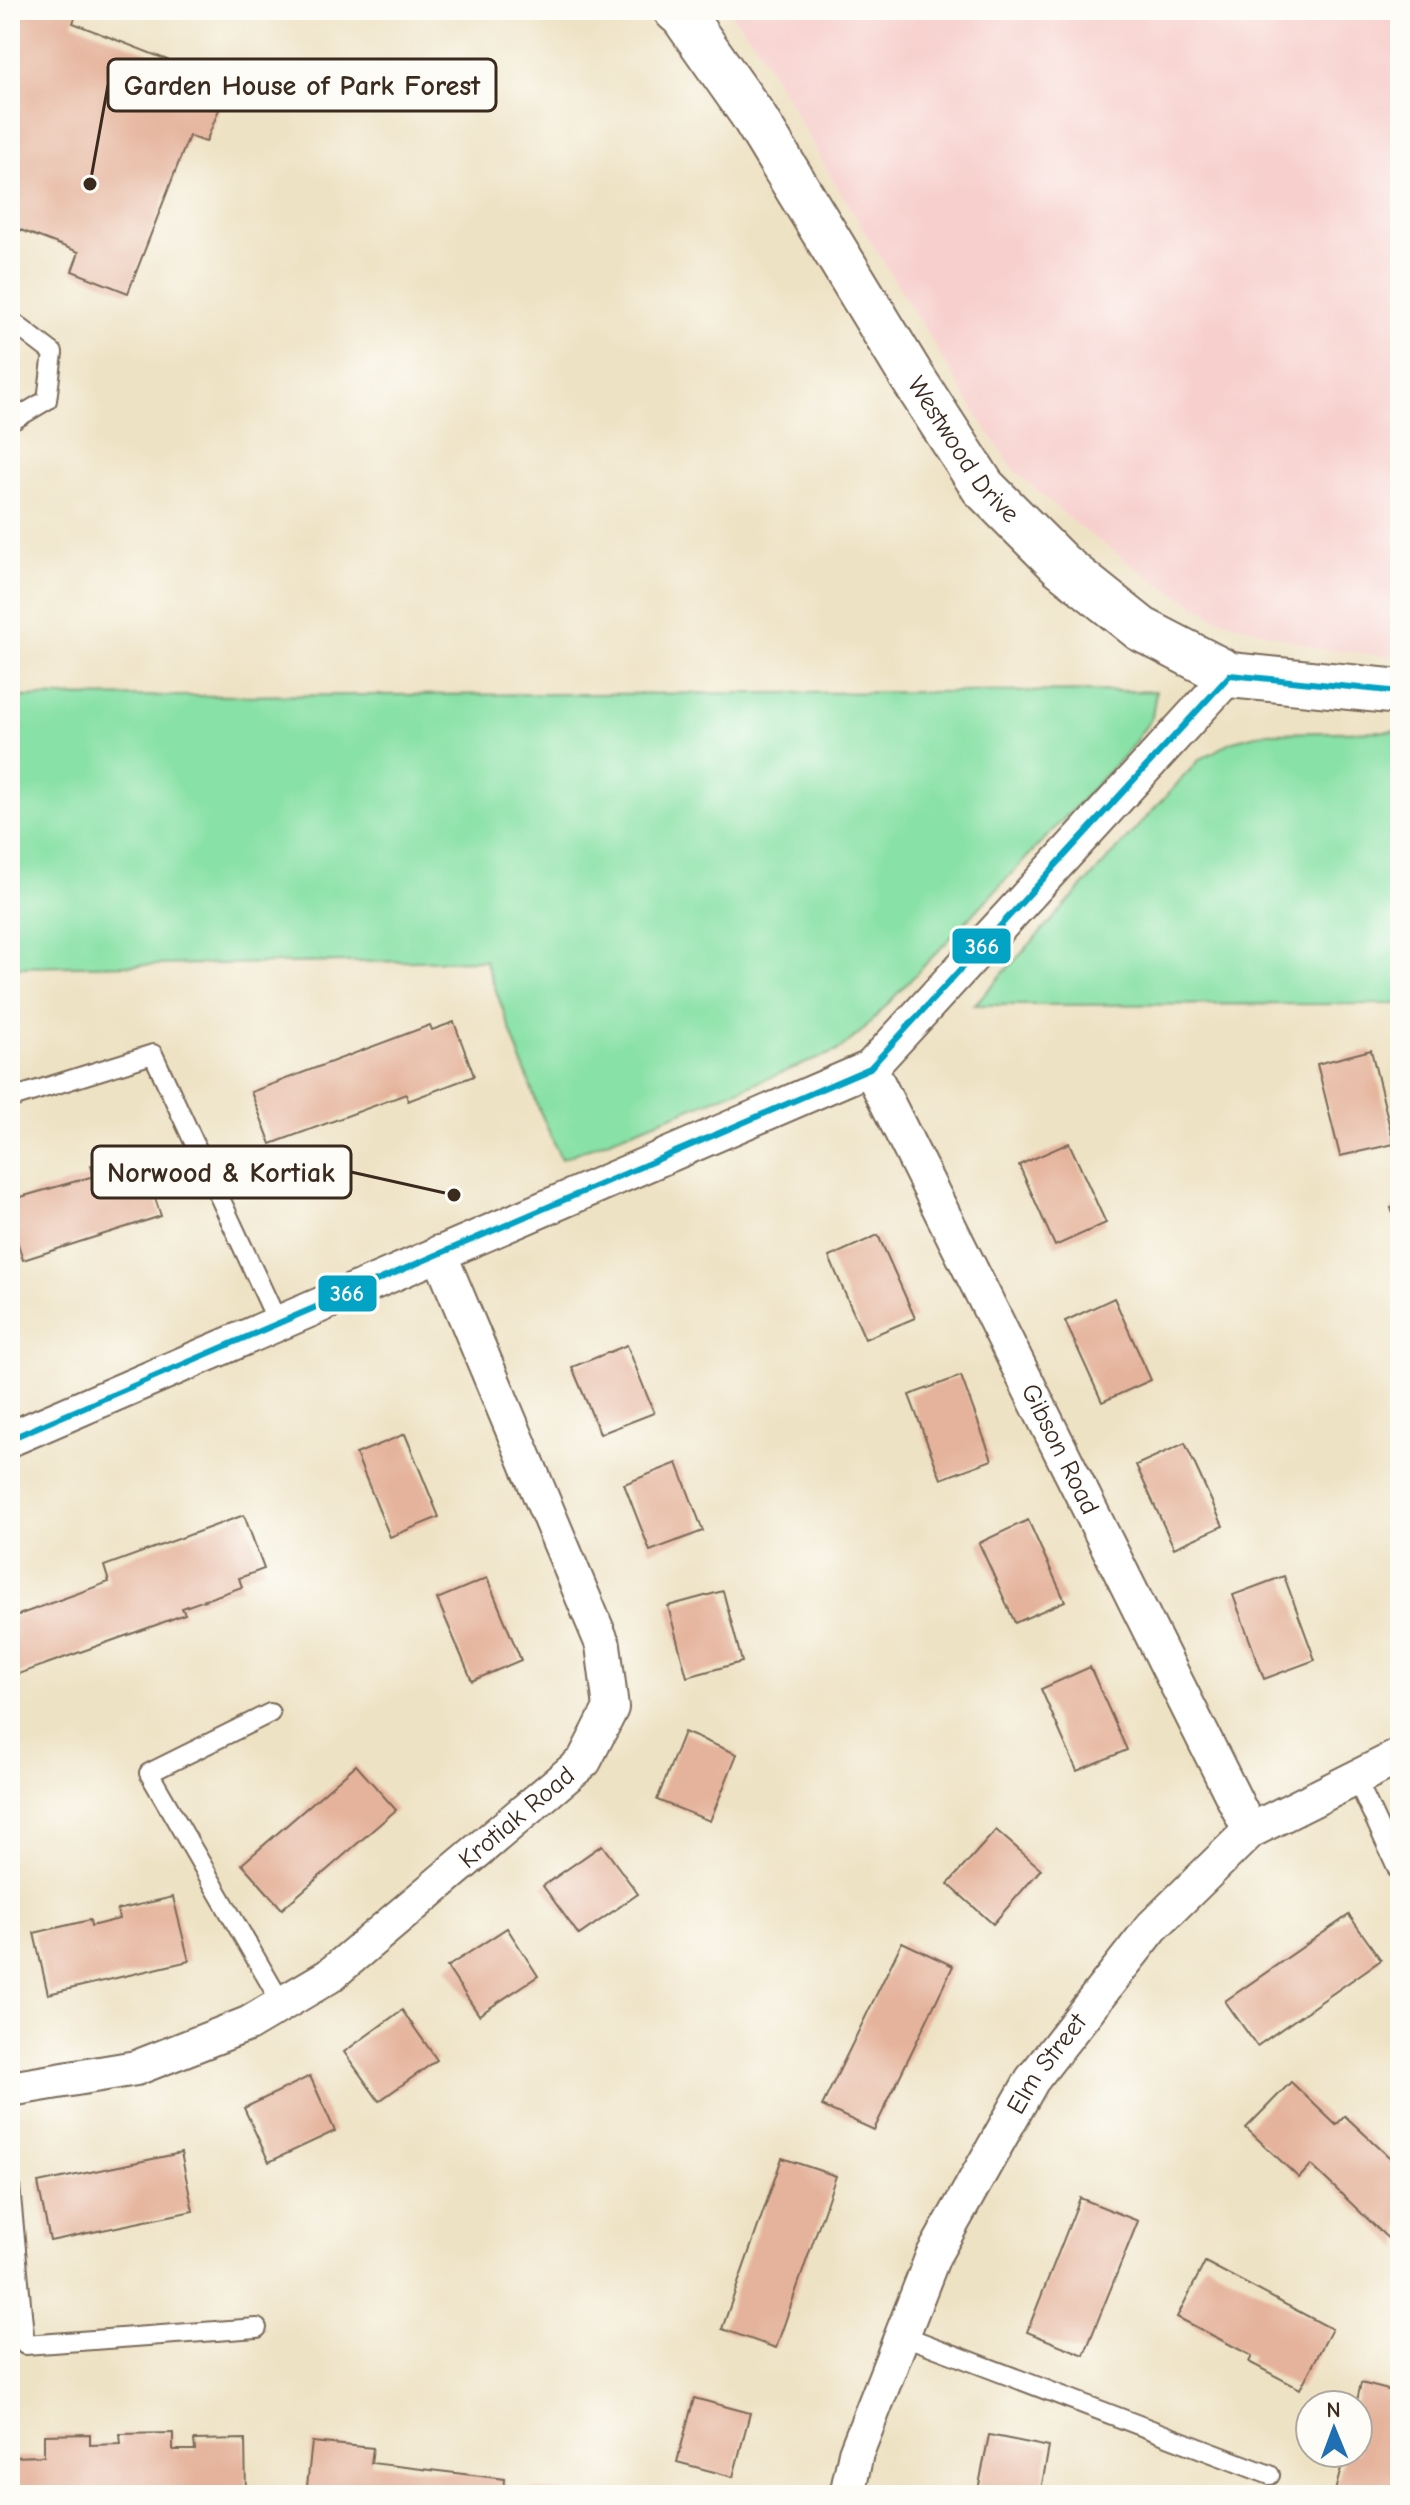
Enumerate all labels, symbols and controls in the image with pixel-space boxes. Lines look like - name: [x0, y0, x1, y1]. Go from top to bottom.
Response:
- callout: Garden House of Park Forest: [108, 59, 496, 111]
- text: Garden House of Park Forest: [124, 70, 481, 102]
- street label: Westwood Drive: [901, 371, 1025, 529]
- line badge: 366: [951, 927, 1012, 965]
- text: 366: [965, 934, 999, 960]
- callout: Norwood & Kortiak: [92, 1146, 351, 1198]
- text: Norwood & Kortiak: [107, 1157, 335, 1189]
- line badge: 366: [317, 1274, 378, 1313]
- text: 366: [330, 1281, 364, 1307]
- street label: Gibson Road: [1015, 1379, 1105, 1520]
- street label: Krotiak Road: [453, 1760, 581, 1875]
- street label: Elm Street: [1001, 2007, 1094, 2119]
- north arrow: [1294, 2389, 1374, 2469]
- text: N: [1326, 2397, 1341, 2423]

